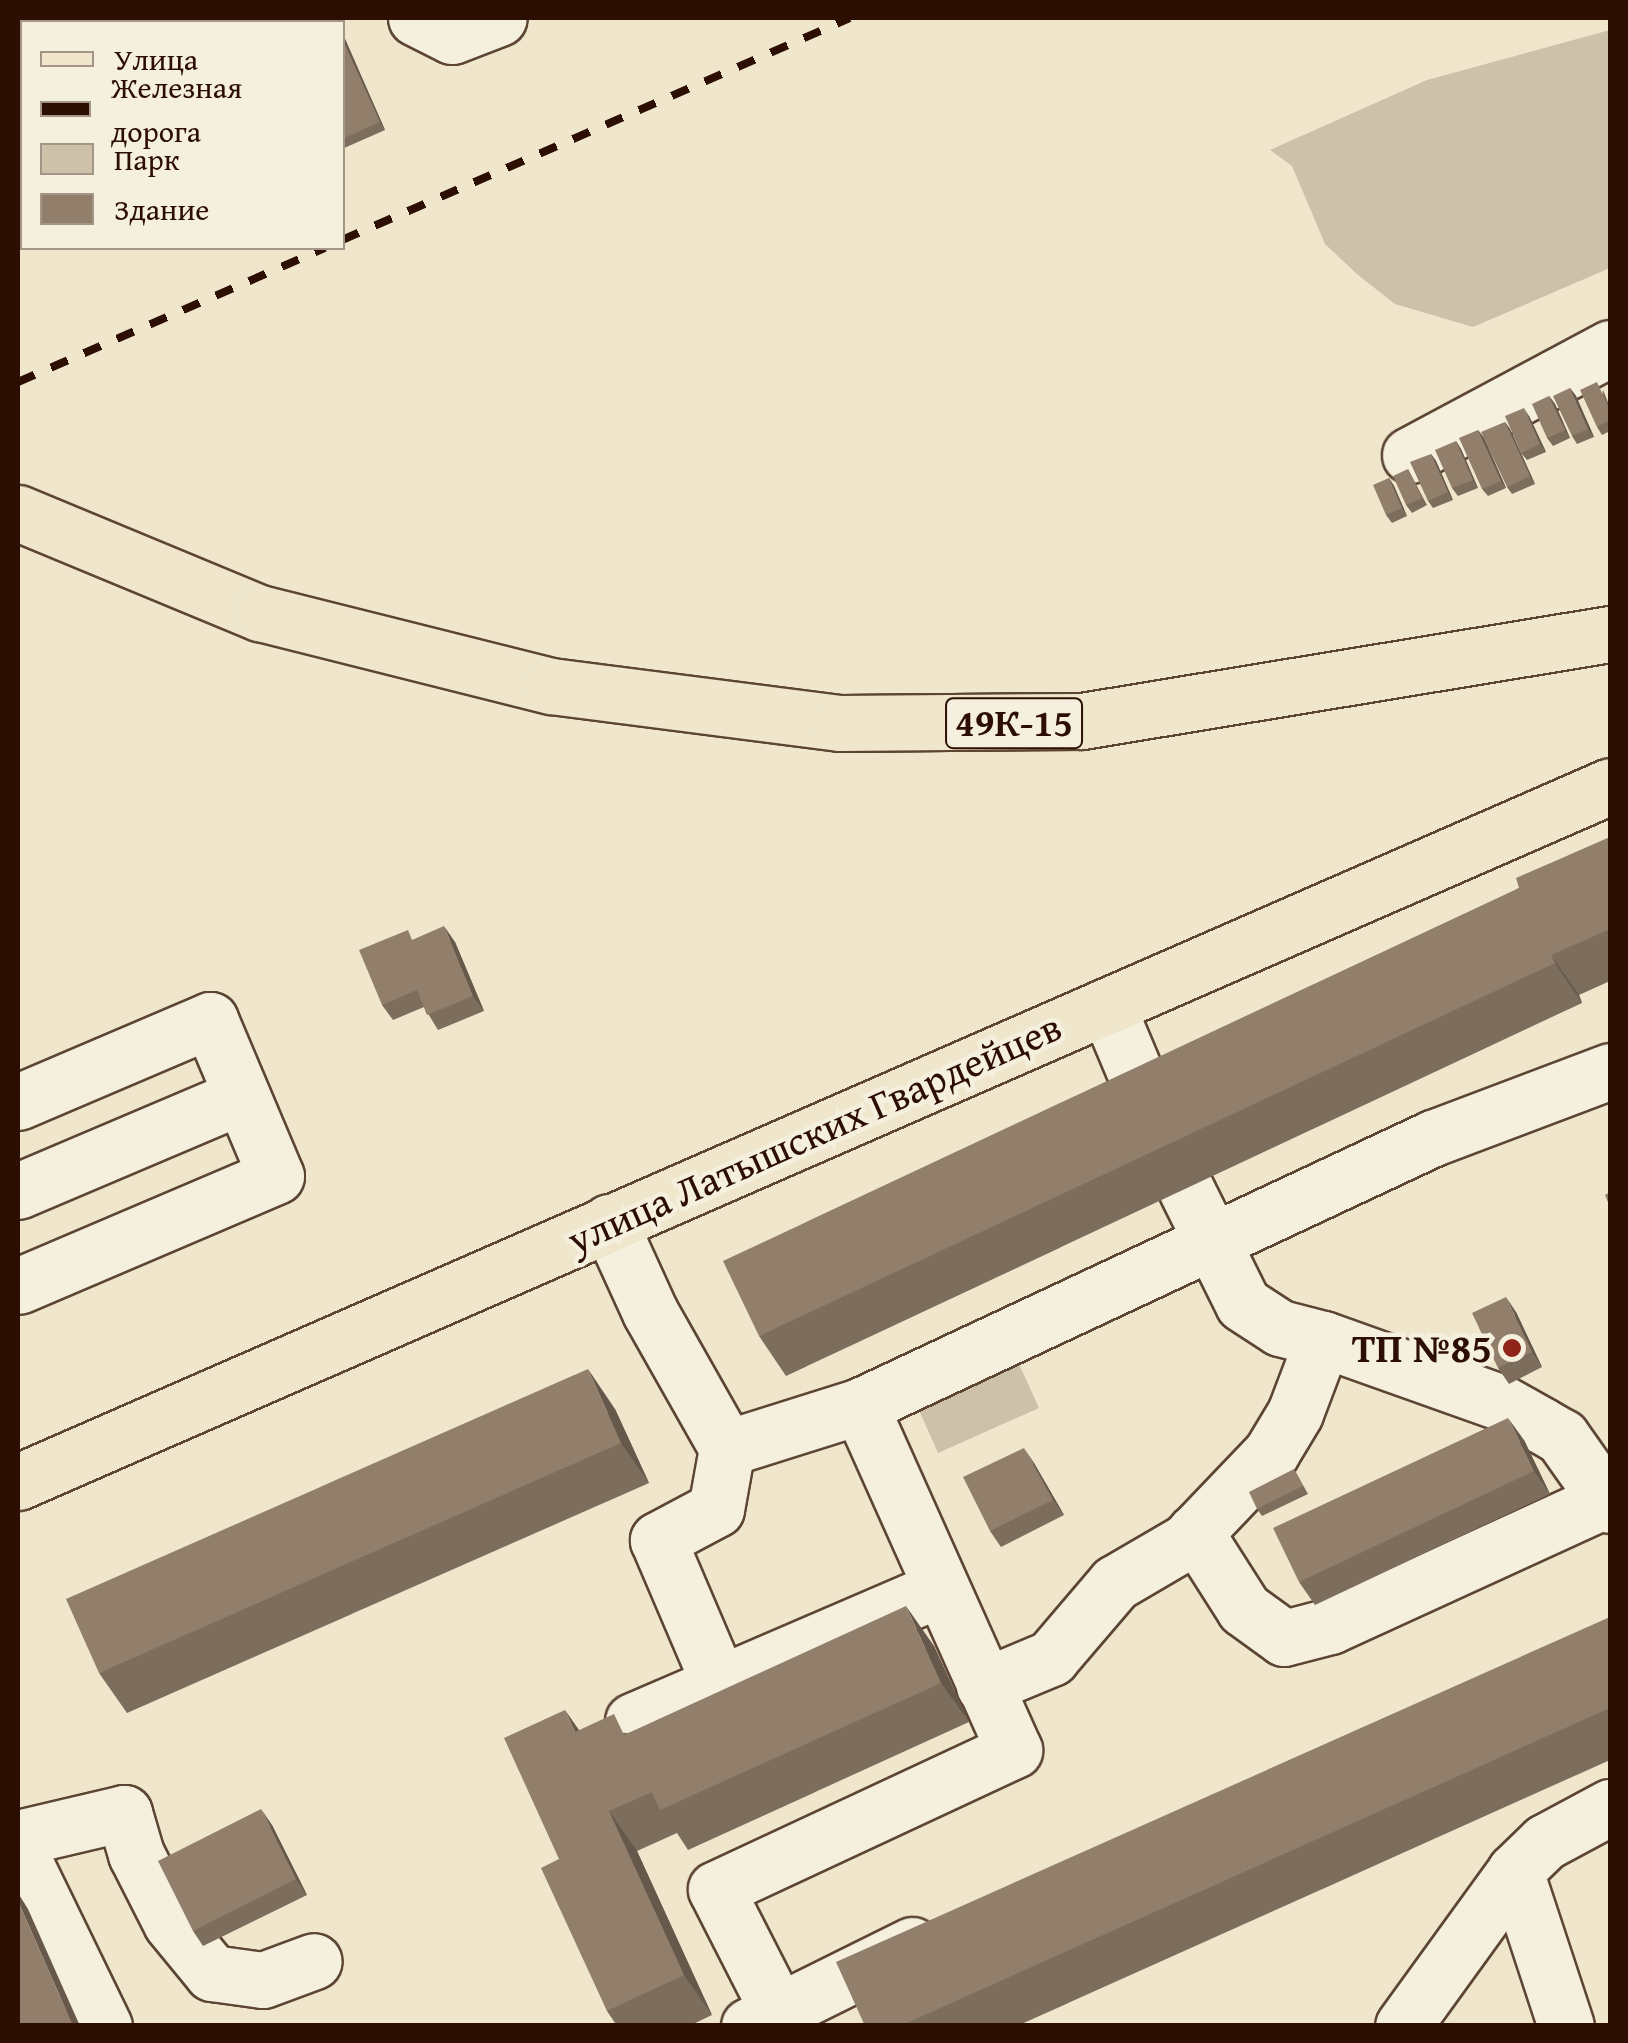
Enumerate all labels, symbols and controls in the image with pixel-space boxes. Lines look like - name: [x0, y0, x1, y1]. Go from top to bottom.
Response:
- legend: [20, 20, 345, 250]
- text: Улица: [114, 37, 198, 81]
- text: Железная дорога: [111, 65, 242, 153]
- text: Парк: [114, 137, 180, 181]
- text: Здание: [114, 187, 209, 231]
- road number: 49К-15: [944, 690, 1084, 756]
- street label: улица Латышских Гвардейцев: [560, 1002, 1068, 1264]
- place label: ТП №85: [1352, 1324, 1492, 1372]
- marker: ТП №85: [1501, 1337, 1523, 1359]

